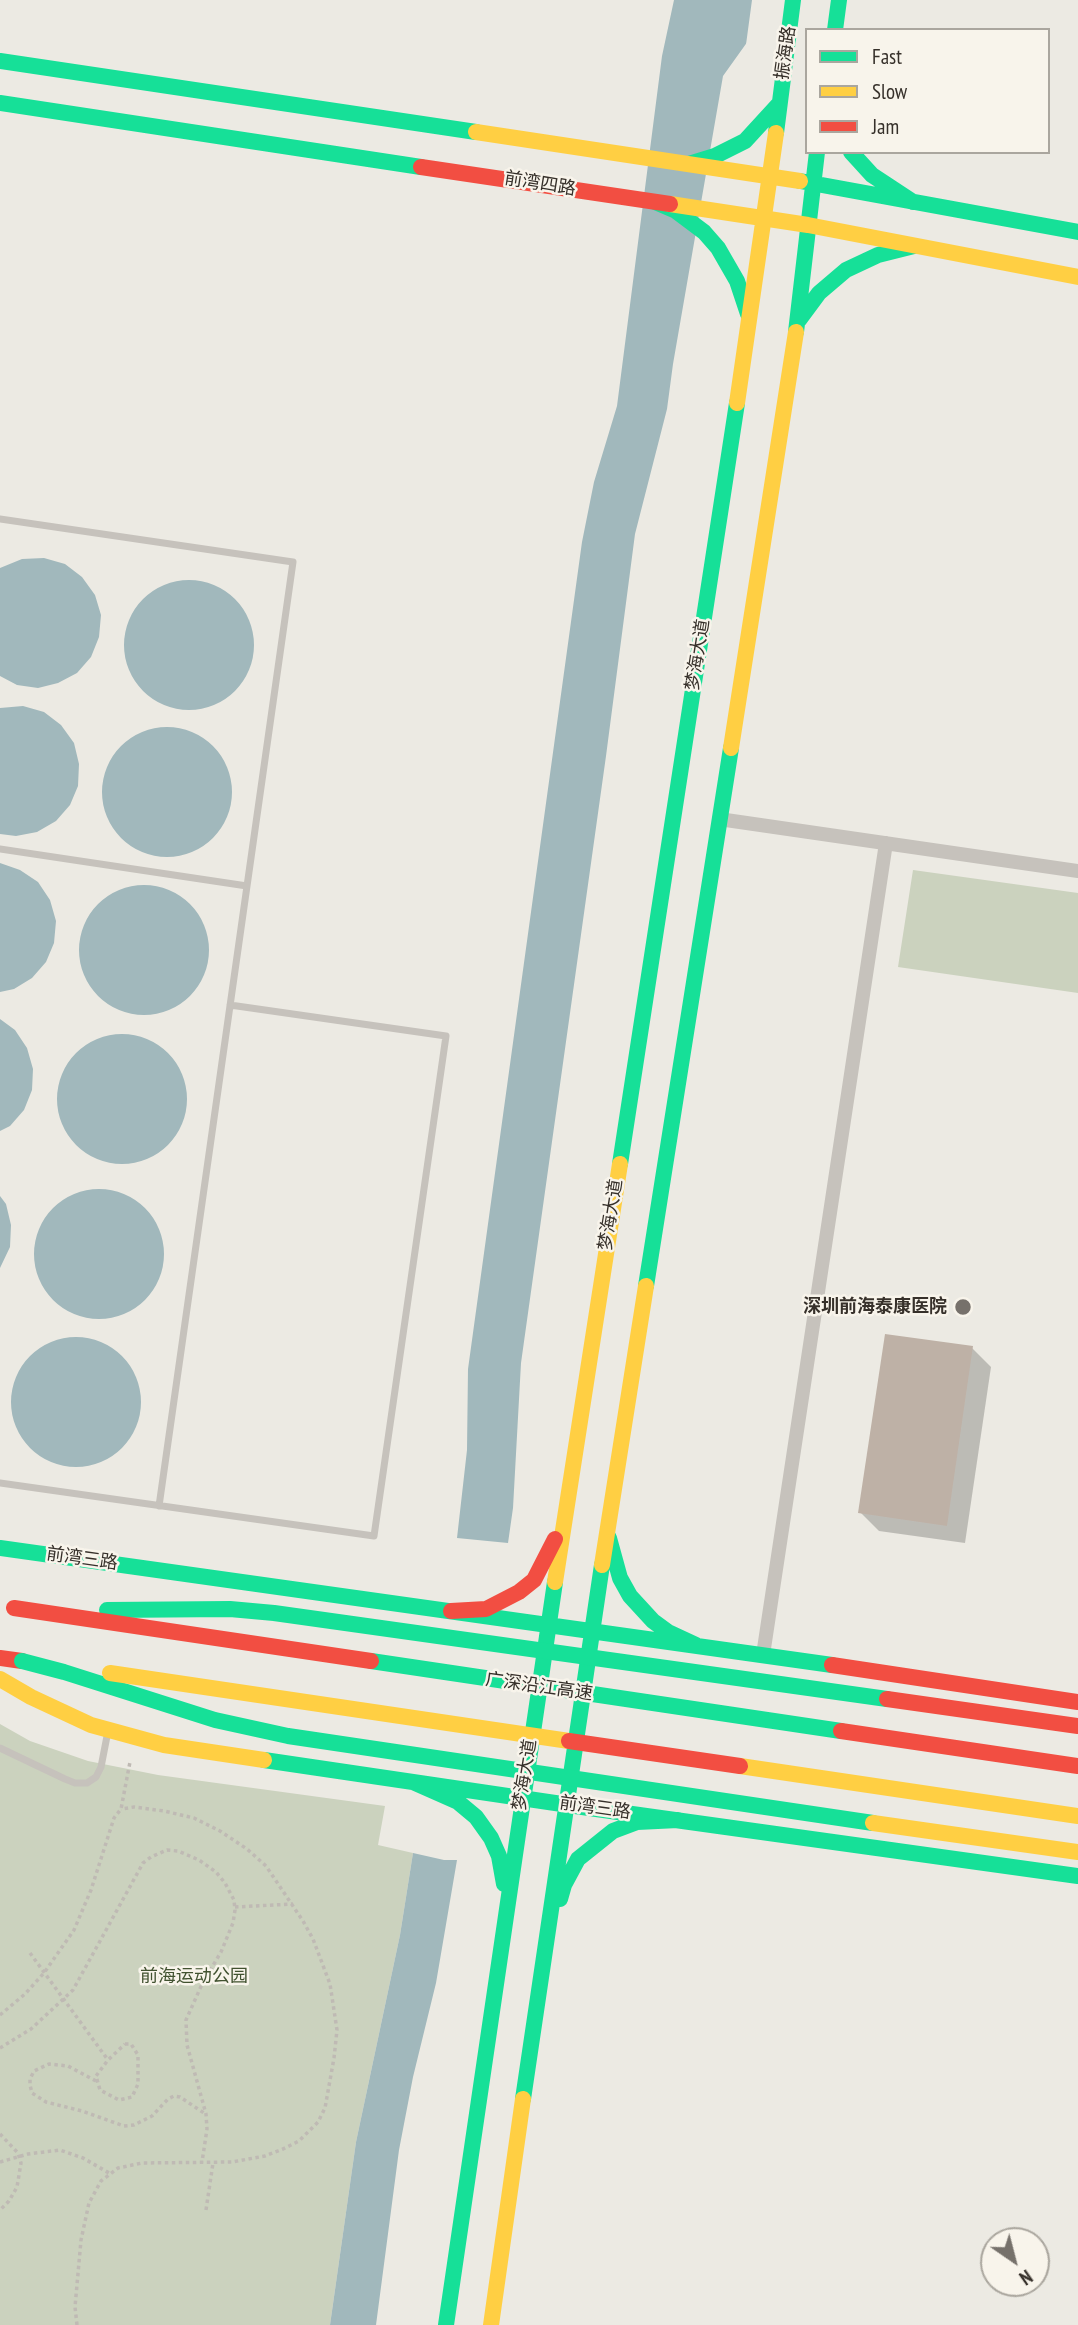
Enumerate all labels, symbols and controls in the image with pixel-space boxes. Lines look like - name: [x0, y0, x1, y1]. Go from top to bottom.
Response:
- street label: 振海路: [772, 25, 800, 81]
- legend: [805, 28, 1050, 154]
- text: Fast: [872, 43, 902, 70]
- text: Slow: [872, 78, 907, 105]
- text: Jam: [872, 113, 899, 140]
- street label: 前湾四路: [503, 168, 577, 200]
- street label: 梦海大道: [682, 618, 714, 692]
- street label: 梦海大道: [595, 1178, 627, 1252]
- place label: 深圳前海泰康医院: [803, 1296, 947, 1318]
- marker: 深圳前海泰康医院: [953, 1297, 973, 1317]
- street label: 前湾三路: [45, 1543, 119, 1575]
- street label: 广深沿江高速: [484, 1669, 594, 1705]
- street label: 梦海大道: [509, 1738, 541, 1812]
- street label: 前湾三路: [558, 1792, 632, 1824]
- park label: 前海运动公园: [140, 1966, 248, 1988]
- north arrow: [980, 2227, 1050, 2297]
- text: N: [1015, 2265, 1037, 2290]

